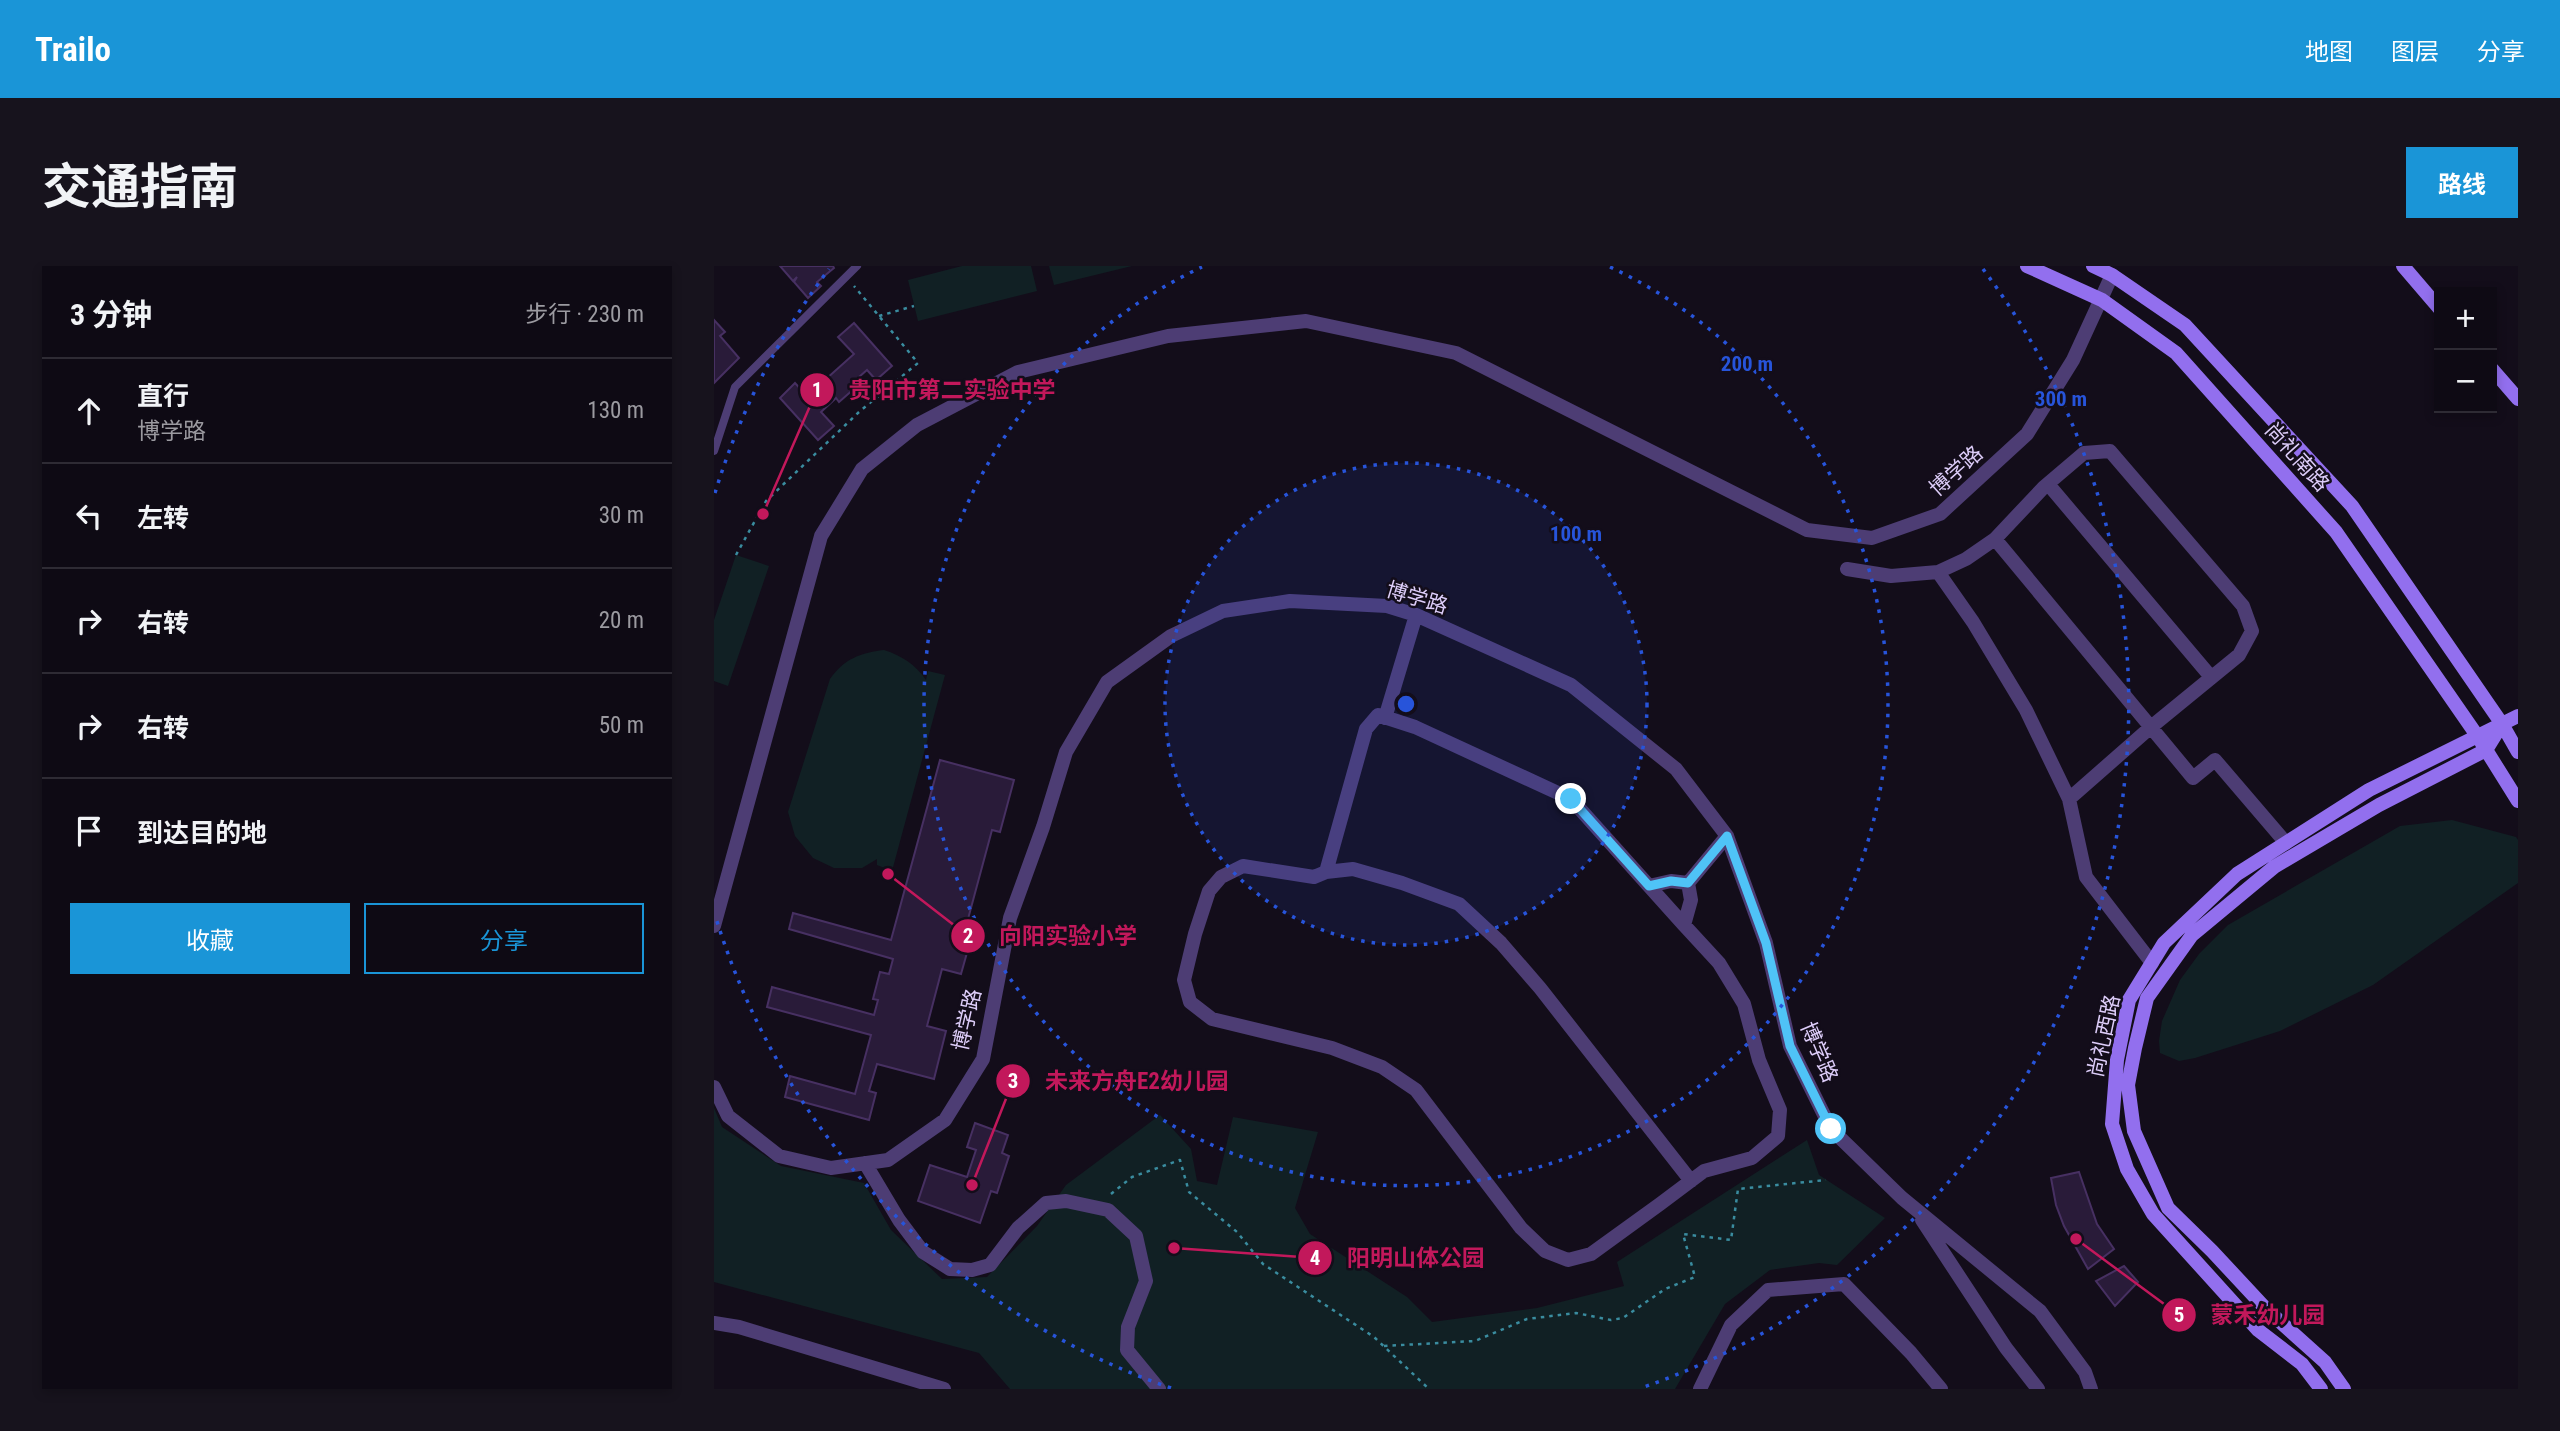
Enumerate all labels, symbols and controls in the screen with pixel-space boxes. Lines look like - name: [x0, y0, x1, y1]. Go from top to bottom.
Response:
- text: Trailo: [35, 30, 111, 69]
- text: 地图: [2305, 38, 2353, 66]
- text: 图层: [2391, 38, 2439, 66]
- text: 分享: [2477, 38, 2525, 66]
- button: 路线: [2406, 147, 2518, 218]
- text: 交通指南: [42, 159, 238, 216]
- map controls: [2434, 287, 2497, 413]
- button: +: [2434, 287, 2497, 350]
- text: 3 分钟: [70, 297, 152, 332]
- text: 步行 · 230 m: [525, 301, 644, 328]
- button: −: [2434, 350, 2497, 413]
- text: 200 m: [1721, 352, 1773, 376]
- callout: 贵阳市第二实验中学: [799, 368, 1069, 412]
- text: 贵阳市第二实验中学: [849, 377, 1056, 404]
- text: 1: [812, 378, 822, 402]
- text: 直行: [137, 381, 189, 411]
- text: 300 m: [2035, 387, 2087, 411]
- icon: ahead: [70, 392, 108, 430]
- text: 130 m: [587, 397, 644, 424]
- text: 博学路: [137, 418, 206, 445]
- street label: 尚礼南路: [2260, 418, 2334, 496]
- street label: 博学路: [1925, 441, 1987, 501]
- icon: left: [70, 497, 108, 535]
- text: 30 m: [599, 502, 644, 529]
- text: 左转: [137, 503, 189, 533]
- text: 100 m: [1550, 522, 1602, 546]
- street label: 博学路: [1383, 577, 1451, 619]
- icon: right: [70, 602, 108, 640]
- text: 20 m: [599, 607, 644, 634]
- text: 右转: [137, 608, 189, 638]
- centre of rings: [1394, 692, 1418, 716]
- icon: right: [70, 707, 108, 745]
- text: 50 m: [599, 712, 644, 739]
- text: 右转: [137, 713, 189, 743]
- route end: [1555, 783, 1586, 814]
- icon: arrive: [70, 812, 108, 850]
- text: 到达目的地: [137, 818, 267, 848]
- button: 收藏: [70, 903, 350, 974]
- button: 分享: [364, 903, 644, 974]
- callout: 向阳实验小学: [950, 914, 1151, 958]
- text: 向阳实验小学: [999, 923, 1137, 950]
- text: 2: [963, 924, 973, 948]
- street label: 博学路: [948, 987, 986, 1053]
- street label: 尚礼西路: [2084, 992, 2124, 1080]
- street label: 博学路: [1796, 1018, 1842, 1086]
- callout: 未来方舟E2幼儿园: [996, 1059, 1243, 1103]
- text: 未来方舟E2幼儿园: [1045, 1068, 1229, 1095]
- text: 3: [1008, 1069, 1018, 1093]
- route start: [1815, 1113, 1846, 1144]
- callout: 阳明山体公园: [1298, 1236, 1499, 1280]
- text: 阳明山体公园: [1347, 1245, 1485, 1272]
- text: 4: [1310, 1246, 1320, 1270]
- callout: 蒙禾幼儿园: [2161, 1293, 2339, 1337]
- text: 蒙禾幼儿园: [2211, 1302, 2326, 1329]
- text: 5: [2174, 1303, 2184, 1327]

